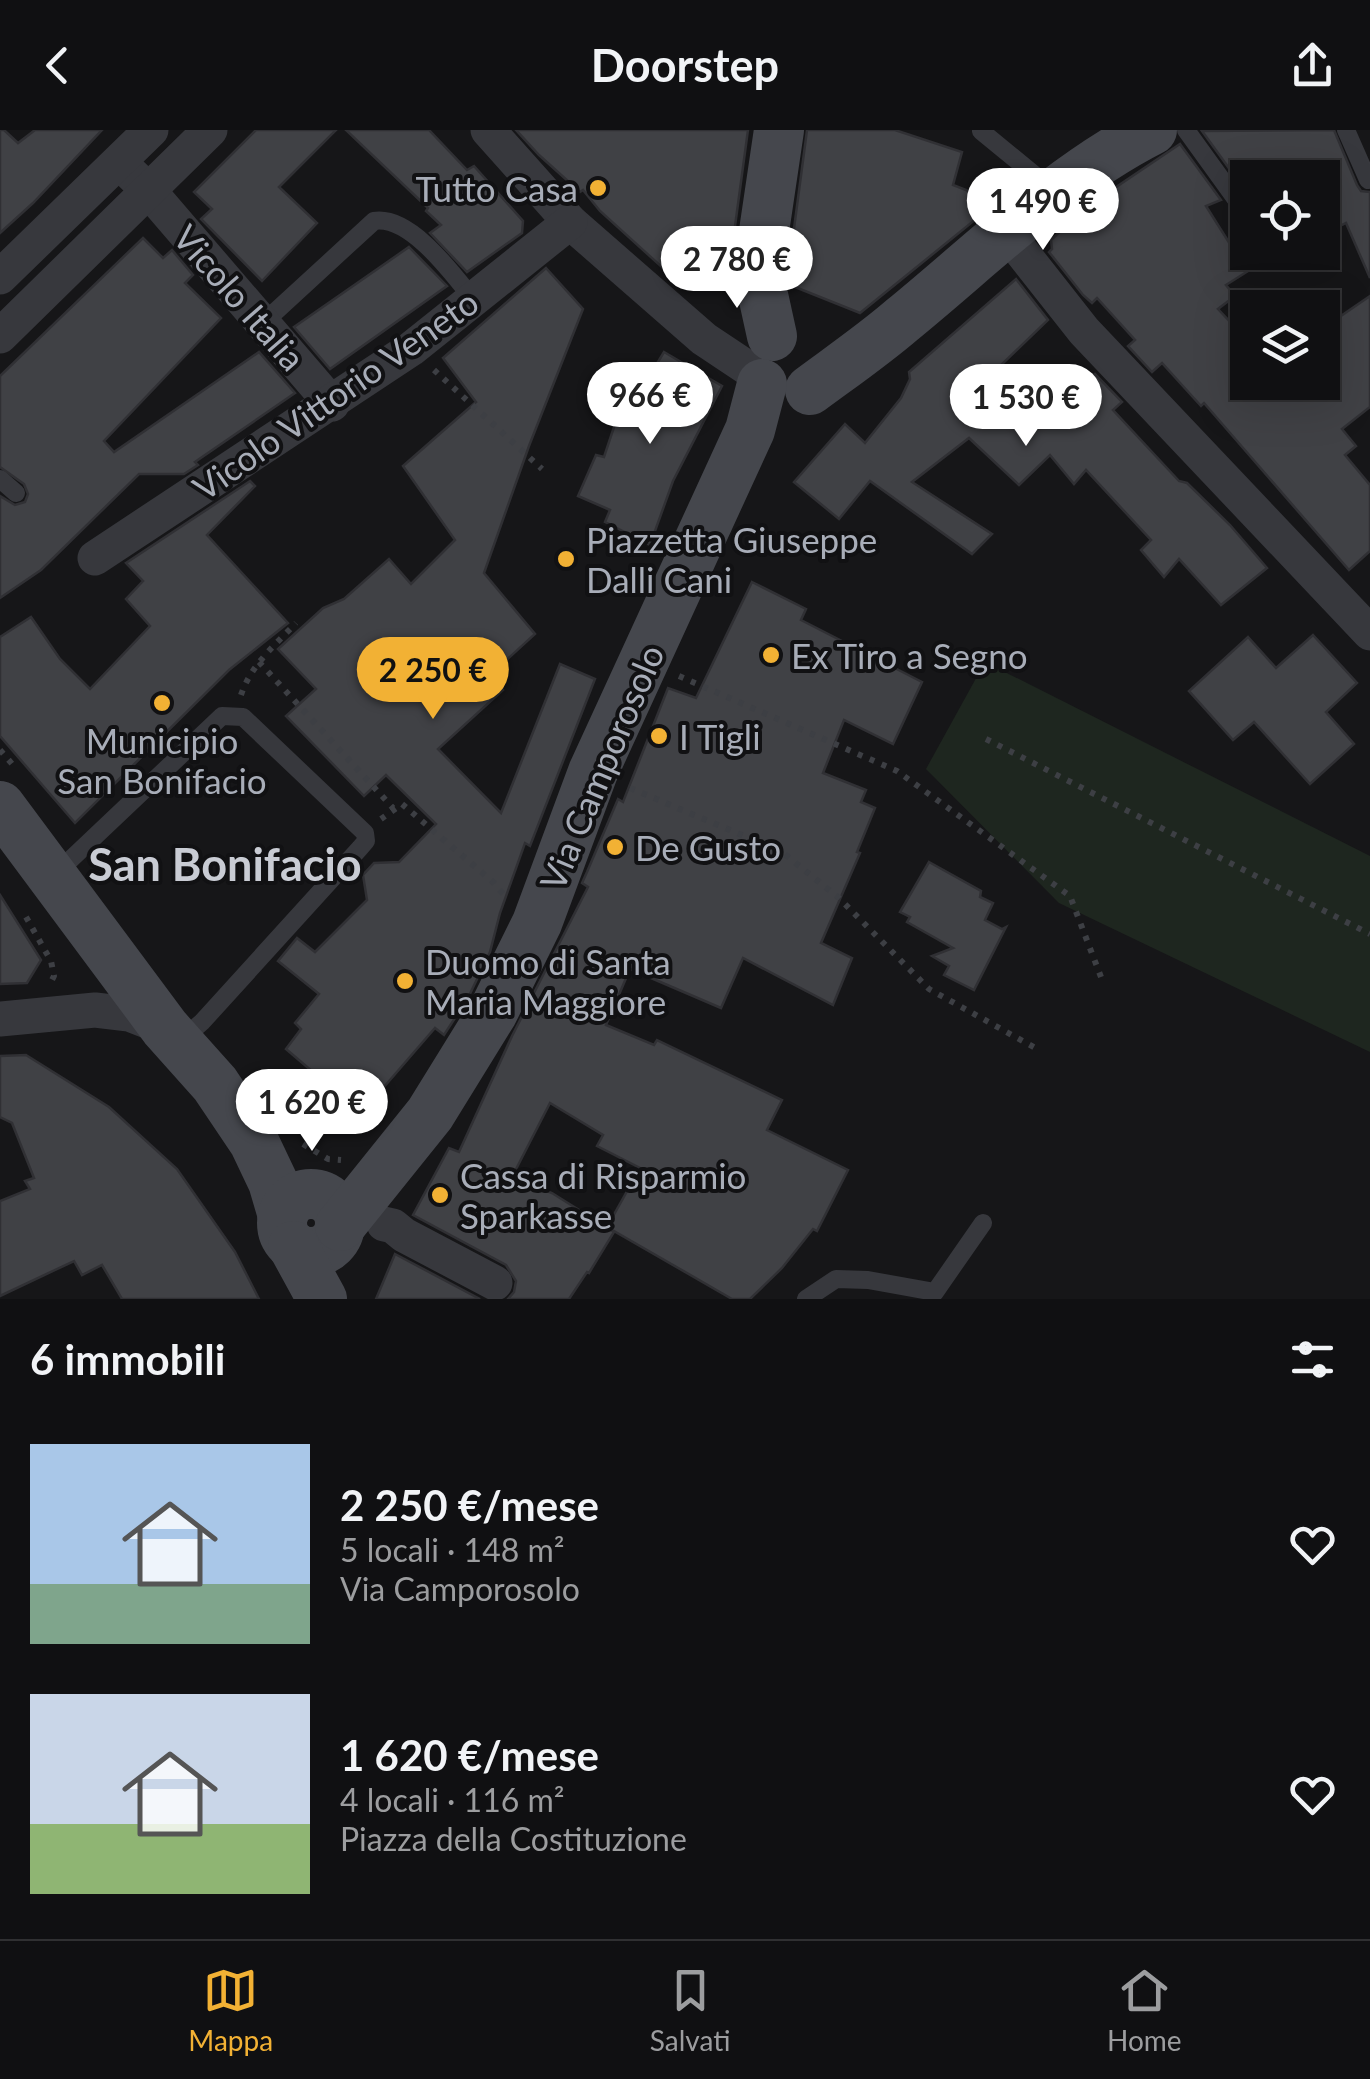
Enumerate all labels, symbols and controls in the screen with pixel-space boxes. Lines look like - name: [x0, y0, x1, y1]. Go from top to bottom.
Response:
- icon: back: [30, 38, 85, 93]
- text: Doorstep: [591, 38, 779, 92]
- icon: share: [1285, 38, 1340, 93]
- map controls: [1230, 160, 1340, 400]
- button: locate: [1230, 160, 1340, 270]
- place label: Tutto Casa: [416, 167, 578, 209]
- pin: 1 490 €: [951, 168, 1135, 253]
- marker: Tutto Casa: [587, 177, 609, 199]
- text: 1 490 €: [989, 181, 1097, 220]
- street label: Vicolo Italia: [166, 216, 314, 378]
- pin: 2 780 €: [645, 226, 829, 311]
- text: 2 780 €: [683, 239, 791, 278]
- street label: Vicolo Vittorio Veneto: [184, 280, 486, 508]
- button: layers: [1230, 290, 1340, 400]
- pin: 966 €: [580, 362, 720, 447]
- pin: 1 530 €: [934, 364, 1118, 449]
- text: 966 €: [609, 375, 691, 414]
- text: 1 530 €: [972, 377, 1080, 416]
- place label: Piazzetta Giuseppe Dalli Cani: [586, 518, 877, 600]
- marker: Piazzetta Giuseppe Dalli Cani: [555, 548, 577, 570]
- place label: Ex Tiro a Segno: [791, 634, 1028, 676]
- pin: 2 250 €: [341, 637, 525, 722]
- street label: Via Camporosolo: [530, 638, 672, 896]
- marker: Ex Tiro a Segno: [760, 644, 782, 666]
- text: 2 250 €: [379, 650, 487, 689]
- marker: Municipio San Bonifacio: [151, 692, 173, 714]
- place label: I Tigli: [679, 715, 761, 757]
- place label: Municipio San Bonifacio: [57, 719, 267, 801]
- marker: I Tigli: [648, 725, 670, 747]
- place label: De Gusto: [635, 826, 781, 868]
- marker: De Gusto: [604, 836, 626, 858]
- district label: San Bonifacio: [88, 837, 362, 891]
- place label: Duomo di Santa Maria Maggiore: [425, 940, 671, 1022]
- marker: Duomo di Santa Maria Maggiore: [394, 970, 416, 992]
- pin: 1 620 €: [220, 1069, 404, 1154]
- text: 1 620 €: [258, 1082, 366, 1121]
- place label: Cassa di Risparmio Sparkasse: [460, 1154, 746, 1236]
- marker: Cassa di Risparmio Sparkasse: [429, 1184, 451, 1206]
- icon: filters: [1285, 1332, 1340, 1387]
- text: 6 immobili: [30, 1334, 225, 1384]
- text: 2 250 €/mese: [340, 1480, 599, 1530]
- icon: home: [110, 1484, 230, 1604]
- icon: heart: [1285, 1517, 1340, 1572]
- text: 5 locali · 148 m²: [340, 1530, 564, 1569]
- text: Via Camporosolo: [340, 1569, 580, 1608]
- text: 1 620 €/mese: [340, 1730, 599, 1780]
- icon: home: [110, 1734, 230, 1854]
- icon: heart: [1285, 1767, 1340, 1822]
- text: 4 locali · 116 m²: [340, 1780, 564, 1819]
- text: Piazza della Costituzione: [340, 1819, 687, 1858]
- tab: Mappa: [188, 1963, 273, 2057]
- tab: Salvati: [650, 1963, 730, 2057]
- tab: Home: [1107, 1963, 1182, 2057]

